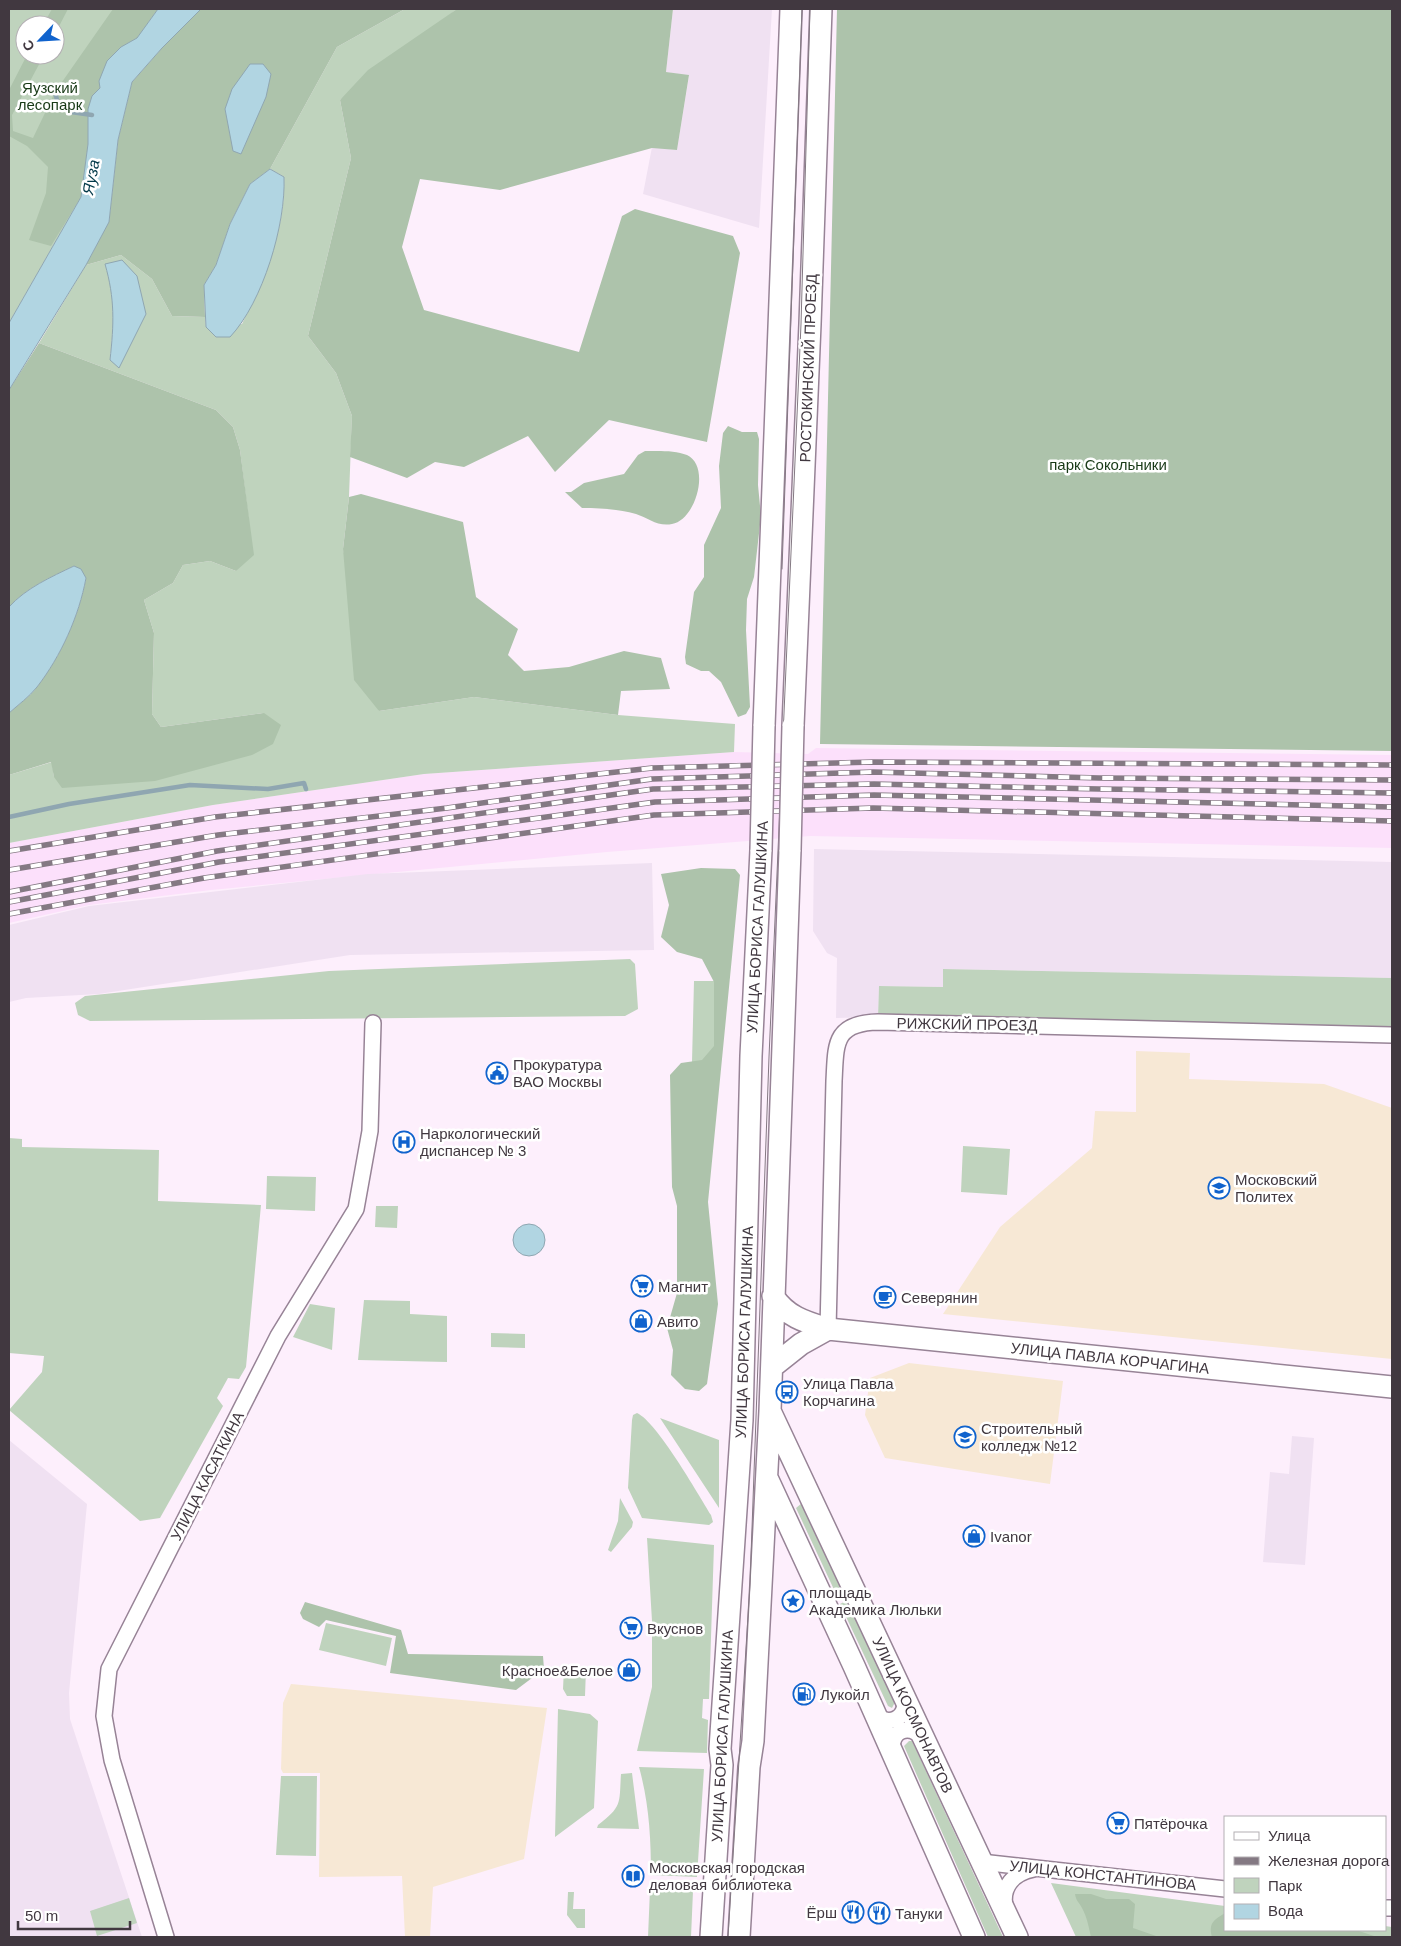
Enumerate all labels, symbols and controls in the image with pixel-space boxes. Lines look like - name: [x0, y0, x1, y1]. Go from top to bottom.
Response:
- north arrow: [15, 15, 65, 65]
- text: С: [19, 38, 38, 53]
- park label: Яузский лесопарк: [18, 79, 83, 113]
- water label: Яуза: [79, 158, 103, 197]
- street label: РОСТОКИНСКИЙ ПРОЕЗД: [796, 274, 820, 462]
- park label: парк Сокольники: [1049, 456, 1167, 473]
- street label: УЛИЦА БОРИСА ГАЛУШКИНА: [743, 820, 771, 1034]
- street label: РИЖСКИЙ ПРОЕЗД: [896, 1014, 1038, 1034]
- place label: Прокуратура ВАО Москвы: [513, 1056, 603, 1090]
- public building icon: Прокуратура ВАО Москвы: [485, 1061, 509, 1085]
- place label: Наркологический диспансер № 3: [420, 1125, 540, 1159]
- hospital icon: Наркологический диспансер № 3: [392, 1130, 416, 1154]
- place label: Московский Политех: [1235, 1171, 1317, 1205]
- school or university icon: Московский Политех: [1207, 1176, 1231, 1200]
- street label: УЛИЦА БОРИСА ГАЛУШКИНА: [732, 1225, 756, 1439]
- supermarket icon: Магнит: [630, 1274, 654, 1298]
- place label: Магнит: [658, 1278, 708, 1295]
- cafe icon: Северянин: [873, 1285, 897, 1309]
- place label: Северянин: [901, 1289, 978, 1306]
- shop icon: Авито: [629, 1309, 653, 1333]
- place label: Авито: [657, 1313, 698, 1330]
- street label: УЛИЦА ПАВЛА КОРЧАГИНА: [1010, 1339, 1210, 1377]
- place label: Улица Павла Корчагина: [803, 1375, 894, 1409]
- bus stop icon: Улица Павла Корчагина: [775, 1380, 799, 1404]
- street label: УЛИЦА КАСАТКИНА: [167, 1409, 247, 1543]
- place label: Строительный колледж №12: [981, 1420, 1082, 1454]
- school or university icon: Строительный колледж №12: [953, 1425, 977, 1449]
- shop icon: Ivanor: [962, 1524, 986, 1548]
- place label: Ivanor: [990, 1528, 1032, 1545]
- place label: площадь Академика Люльки: [809, 1584, 942, 1618]
- place icon: площадь Академика Люльки: [781, 1589, 805, 1613]
- supermarket icon: Вкуснов: [619, 1616, 643, 1640]
- place label: Вкуснов: [647, 1620, 703, 1637]
- street label: УЛИЦА БОРИСА ГАЛУШКИНА: [708, 1629, 736, 1843]
- street label: УЛИЦА КОСМОНАВТОВ: [869, 1634, 957, 1796]
- shop icon: Красное&Белое: [617, 1658, 641, 1682]
- place label: Красное&Белое: [502, 1662, 613, 1679]
- fuel station icon: Лукойл: [792, 1682, 816, 1706]
- place label: Лукойл: [820, 1686, 870, 1703]
- supermarket icon: Пятёрочка: [1106, 1811, 1130, 1835]
- place label: Пятёрочка: [1134, 1815, 1208, 1832]
- legend: [1224, 1816, 1386, 1931]
- text: Улица: [1268, 1827, 1311, 1844]
- text: Железная дорога: [1268, 1852, 1390, 1869]
- street label: УЛИЦА КОНСТАНТИНОВА: [1009, 1857, 1197, 1893]
- place label: Московская городская деловая библиотека: [649, 1859, 805, 1893]
- library icon: Московская городская деловая библиотека: [621, 1864, 645, 1888]
- text: Парк: [1268, 1877, 1302, 1894]
- scale bar: [18, 1898, 130, 1930]
- restaurant icon: Ёрш: [841, 1900, 865, 1924]
- restaurant icon: Тануки: [867, 1901, 891, 1925]
- text: Вода: [1268, 1902, 1304, 1919]
- place label: Ёрш: [807, 1904, 837, 1921]
- place label: Тануки: [895, 1905, 943, 1922]
- text: 50 m: [25, 1907, 58, 1924]

